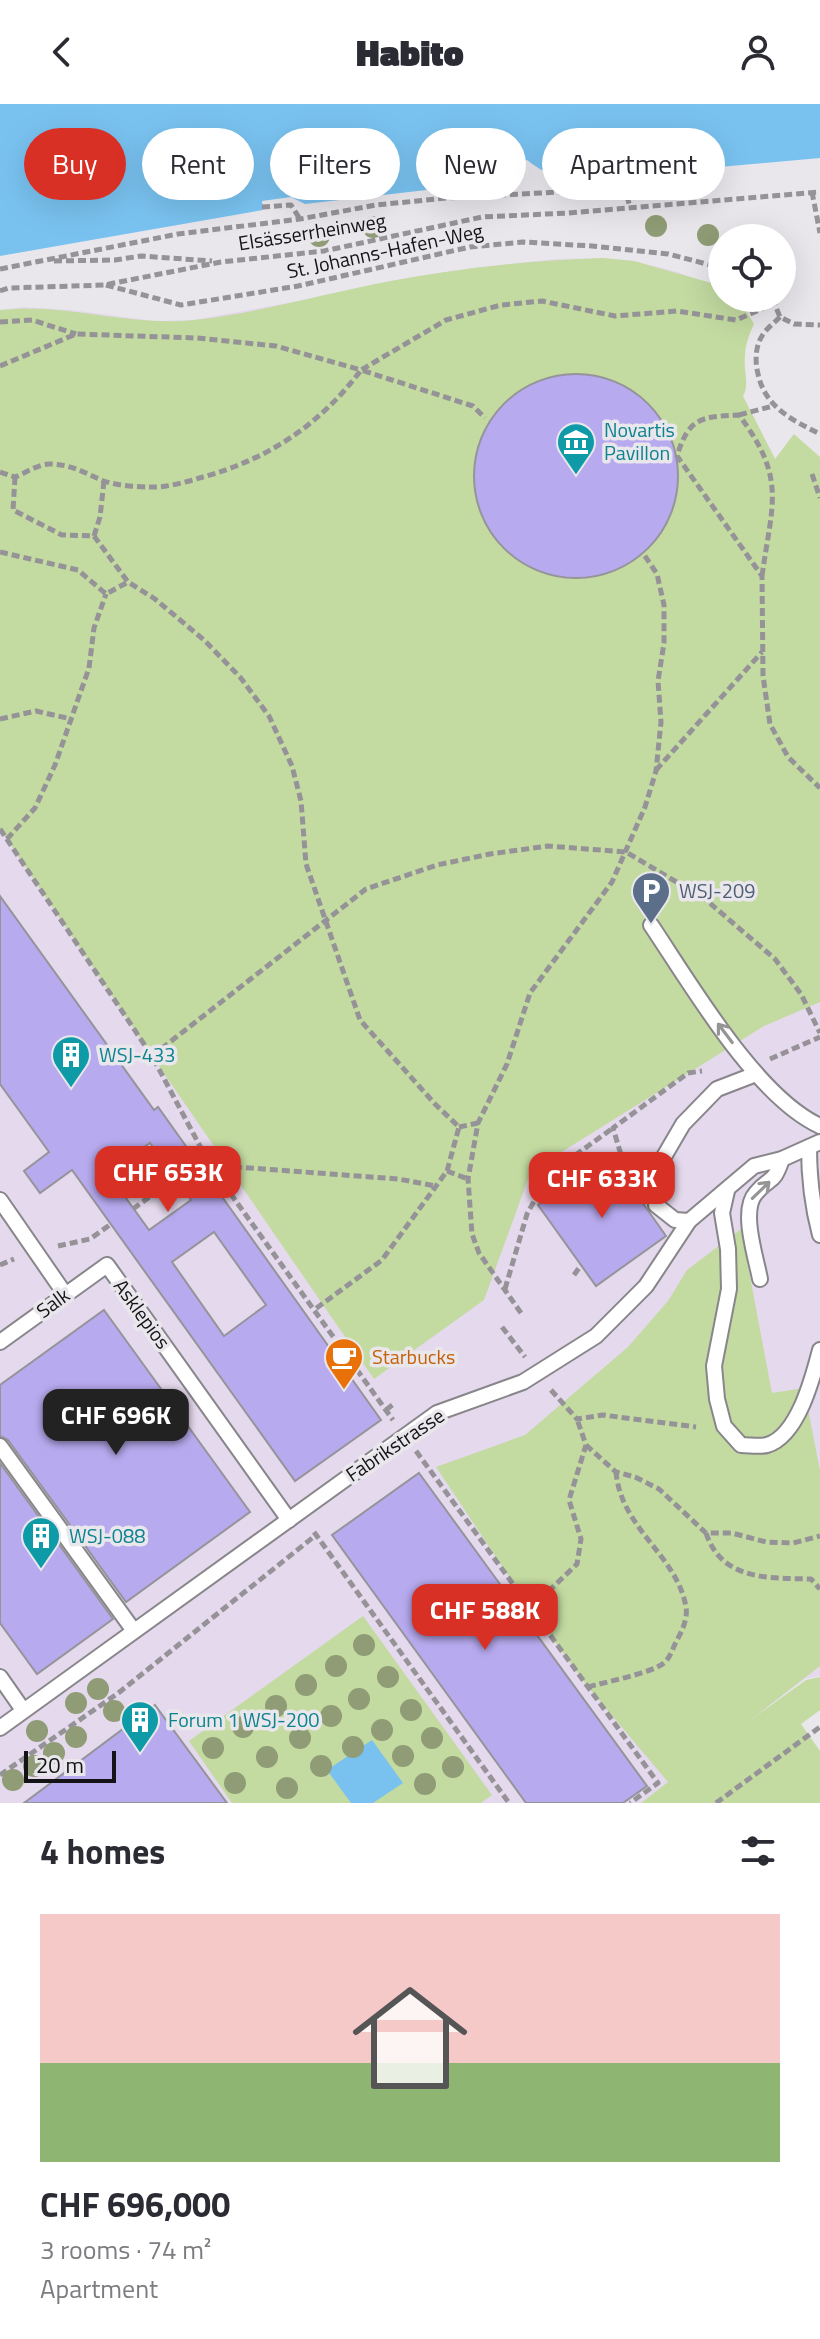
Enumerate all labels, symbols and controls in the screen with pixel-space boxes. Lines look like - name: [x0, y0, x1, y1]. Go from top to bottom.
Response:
- text: Habito: [356, 25, 464, 80]
- icon: back: [40, 30, 84, 74]
- icon: person: [736, 30, 780, 74]
- chip: Buy: [24, 128, 126, 200]
- chip: Rent: [142, 128, 254, 200]
- chip: Filters: [270, 128, 400, 200]
- chip: New: [416, 128, 526, 200]
- chip: Apartment: [542, 128, 725, 200]
- street label: Elsässerrheinweg: [236, 205, 388, 258]
- street label: St. Johanns-Hafen-Weg: [284, 215, 486, 286]
- map controls: [708, 224, 796, 312]
- button: locate: [708, 224, 796, 312]
- place label: Novartis Pavillon: [604, 414, 675, 468]
- museum icon: Novartis Pavillon: [555, 421, 597, 476]
- parking icon: WSJ-209: [630, 870, 672, 925]
- place label: WSJ-209: [679, 875, 755, 906]
- one-way arrow: [717, 1023, 733, 1045]
- building icon: WSJ-433: [50, 1034, 92, 1089]
- place label: WSJ-433: [99, 1039, 175, 1070]
- pin: CHF 653K: [85, 1146, 251, 1214]
- text: CHF 653K: [113, 1152, 223, 1191]
- pin: CHF 633K: [519, 1152, 685, 1220]
- text: CHF 633K: [547, 1158, 657, 1197]
- one-way arrow: [751, 1181, 771, 1201]
- street label: Asklepios: [106, 1272, 179, 1355]
- street label: Salk: [29, 1280, 76, 1325]
- cafe icon: Starbucks: [323, 1336, 365, 1391]
- place label: Starbucks: [372, 1341, 455, 1372]
- pin: CHF 696K: [33, 1389, 199, 1457]
- text: CHF 696K: [61, 1395, 171, 1434]
- street label: Fabrikstrasse: [339, 1400, 450, 1489]
- building icon: WSJ-088: [20, 1515, 62, 1570]
- place label: WSJ-088: [69, 1520, 145, 1551]
- pin: CHF 588K: [402, 1584, 568, 1652]
- text: CHF 588K: [430, 1590, 540, 1629]
- building icon: Forum 1 WSJ-200: [119, 1699, 161, 1754]
- place label: Forum 1 WSJ-200: [168, 1704, 319, 1735]
- scale bar: [24, 1747, 116, 1783]
- text: 20 m: [36, 1748, 84, 1782]
- text: 4 homes: [40, 1825, 165, 1877]
- icon: filters: [736, 1829, 780, 1873]
- icon: home: [338, 1966, 482, 2110]
- text: CHF 696,000: [40, 2178, 230, 2230]
- text: 3 rooms · 74 m²: [40, 2230, 211, 2269]
- text: Apartment: [40, 2269, 158, 2308]

